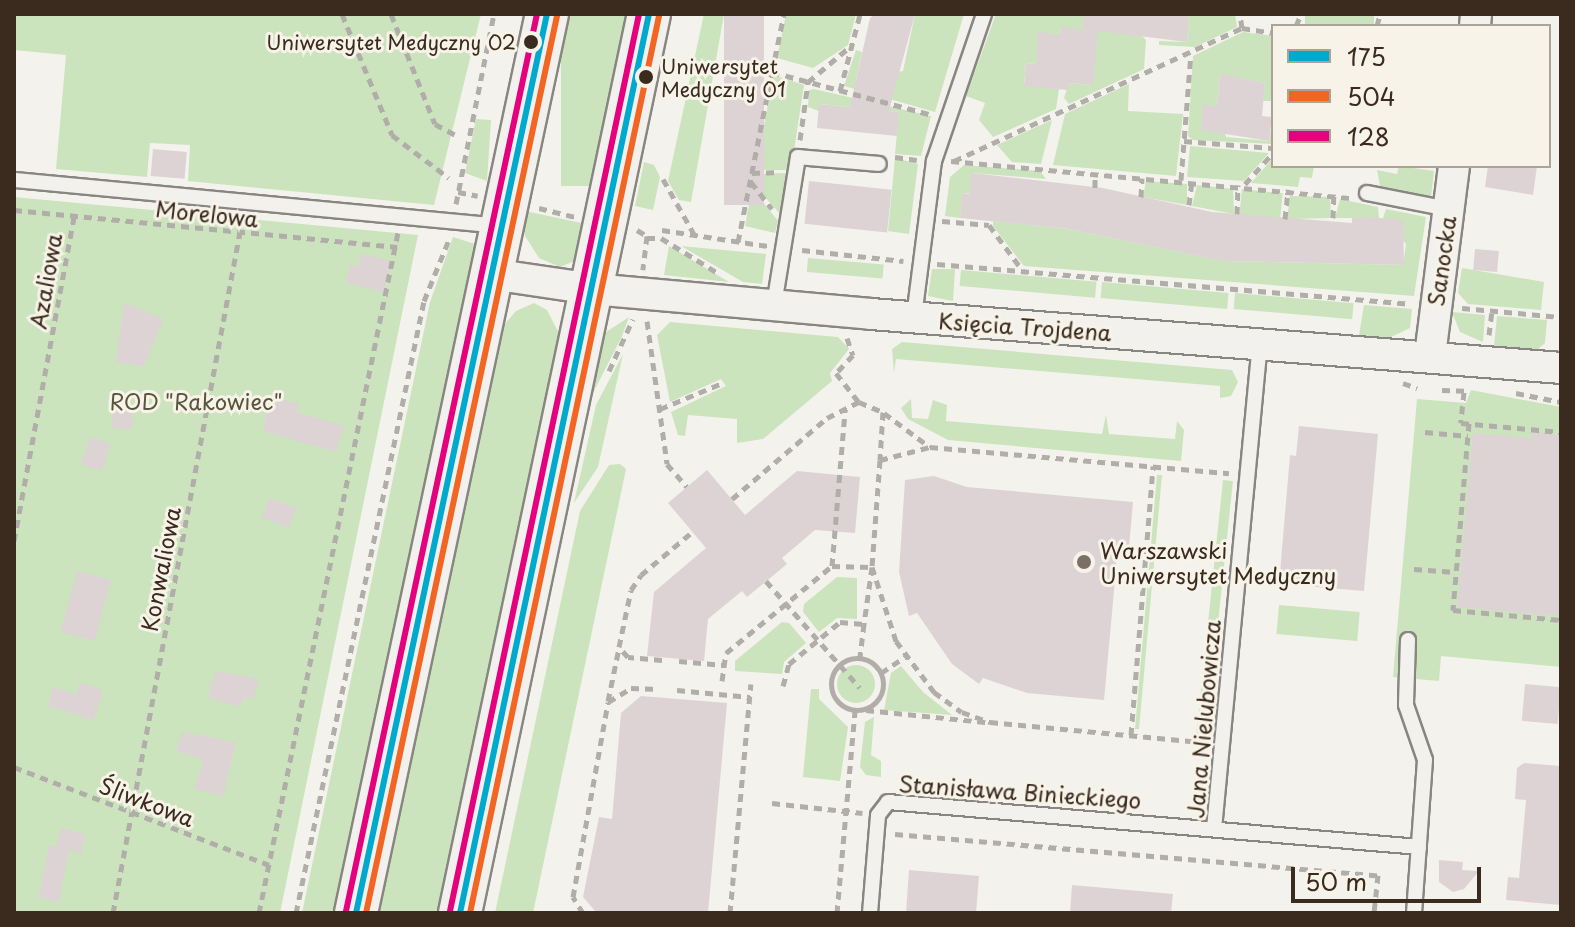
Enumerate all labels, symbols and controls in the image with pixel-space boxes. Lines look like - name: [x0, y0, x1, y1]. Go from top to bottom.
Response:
- legend: [1271, 24, 1551, 168]
- place label: Uniwersytet Medyczny 02: [263, 30, 516, 54]
- marker: Uniwersytet Medyczny 02: [523, 34, 539, 50]
- text: 175: [1347, 38, 1386, 74]
- place label: Uniwersytet Medyczny 01: [661, 54, 786, 101]
- marker: Uniwersytet Medyczny 01: [638, 69, 654, 85]
- text: 504: [1347, 78, 1396, 114]
- text: 128: [1347, 118, 1390, 154]
- street label: Morelowa: [154, 194, 260, 232]
- street label: Sanocka: [1422, 214, 1460, 308]
- street label: Azaliowa: [24, 231, 66, 331]
- street label: Księcia Trojdena: [938, 307, 1112, 345]
- park label: ROD "Rakowiec": [108, 388, 284, 414]
- street label: Konwaliowa: [135, 505, 185, 633]
- place label: Warszawski Uniwersytet Medyczny: [1100, 536, 1340, 588]
- marker: Warszawski Uniwersytet Medyczny: [1075, 553, 1093, 571]
- street label: Jana Nielubowicza: [1181, 620, 1225, 818]
- street label: Stanisława Binieckiego: [899, 769, 1141, 813]
- street label: Śliwkowa: [96, 771, 198, 831]
- scale bar: [1295, 851, 1485, 901]
- text: 50 m: [1305, 863, 1367, 899]

